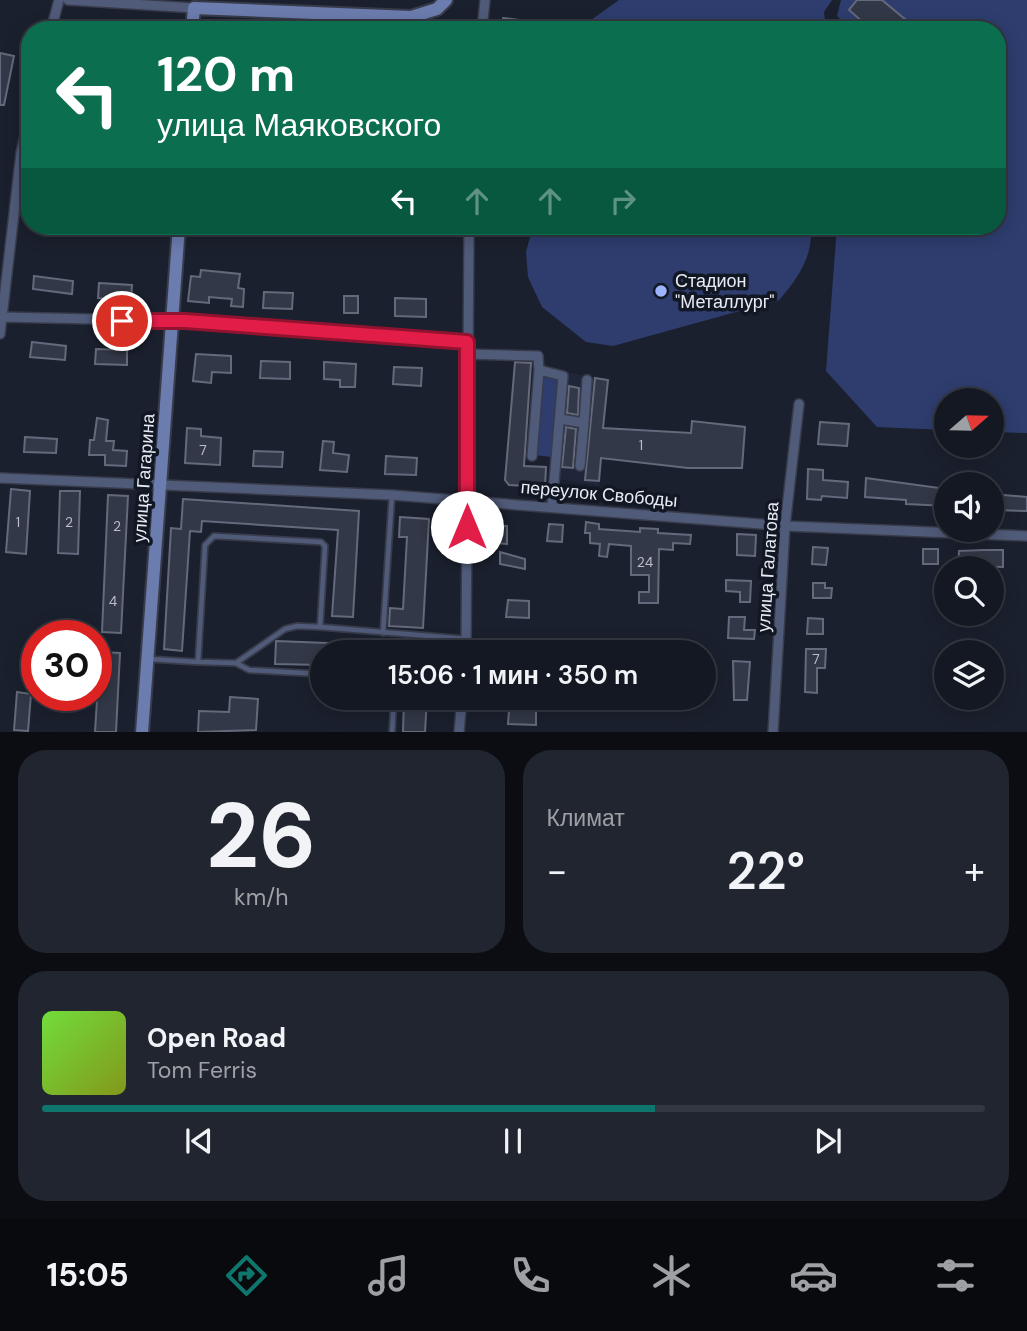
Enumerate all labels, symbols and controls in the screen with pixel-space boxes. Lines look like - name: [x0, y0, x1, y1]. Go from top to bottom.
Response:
- text: 120 m: [157, 42, 295, 106]
- icon: left: [42, 49, 133, 140]
- text: улица Маяковского: [157, 104, 441, 146]
- icon: left: [385, 182, 423, 220]
- icon: ahead: [458, 182, 496, 220]
- icon: ahead: [531, 182, 569, 220]
- icon: right: [604, 182, 642, 220]
- place label: Стадион "Металлург": [675, 269, 775, 314]
- marker: Стадион "Металлург": [653, 283, 669, 299]
- pin: [92, 291, 152, 351]
- icon: arrive: [103, 302, 141, 340]
- north arrow: [934, 388, 1004, 458]
- map controls: [934, 388, 1004, 710]
- street label: улица Гагарина: [128, 412, 161, 543]
- house number: 1: [639, 436, 643, 454]
- house number: 7: [199, 441, 207, 459]
- button: sound: [934, 472, 1004, 542]
- street label: переулок Свободы: [520, 475, 678, 513]
- position arrow: [430, 490, 504, 564]
- street label: улица Галатова: [751, 500, 785, 633]
- house number: 1: [16, 513, 20, 531]
- house number: 2: [65, 513, 73, 531]
- house number: 2: [113, 517, 121, 535]
- house number: 24: [637, 553, 654, 571]
- button: search: [934, 556, 1004, 626]
- house number: 4: [109, 592, 118, 610]
- speed limit sign: 30: [21, 620, 112, 711]
- button: layers: [934, 640, 1004, 710]
- house number: 7: [812, 650, 820, 668]
- text: 15:06 · 1 мин · 350 m: [388, 658, 638, 692]
- text: 26: [206, 777, 316, 895]
- text: Климат: [547, 803, 625, 833]
- text: 22°: [726, 837, 805, 905]
- text: −: [547, 846, 567, 896]
- text: +: [964, 846, 985, 896]
- text: km/h: [234, 882, 288, 912]
- text: Open Road: [147, 1021, 286, 1055]
- text: Tom Ferris: [147, 1055, 257, 1085]
- icon: previous: [180, 1122, 218, 1160]
- icon: pause: [494, 1122, 532, 1160]
- icon: next: [809, 1122, 847, 1160]
- icon: directions: [222, 1251, 271, 1300]
- icon: music: [364, 1251, 413, 1300]
- icon: phone: [506, 1251, 555, 1300]
- icon: climate: [647, 1251, 696, 1300]
- icon: car: [789, 1251, 838, 1300]
- icon: filters: [931, 1251, 980, 1300]
- text: 15:05: [46, 1254, 129, 1296]

